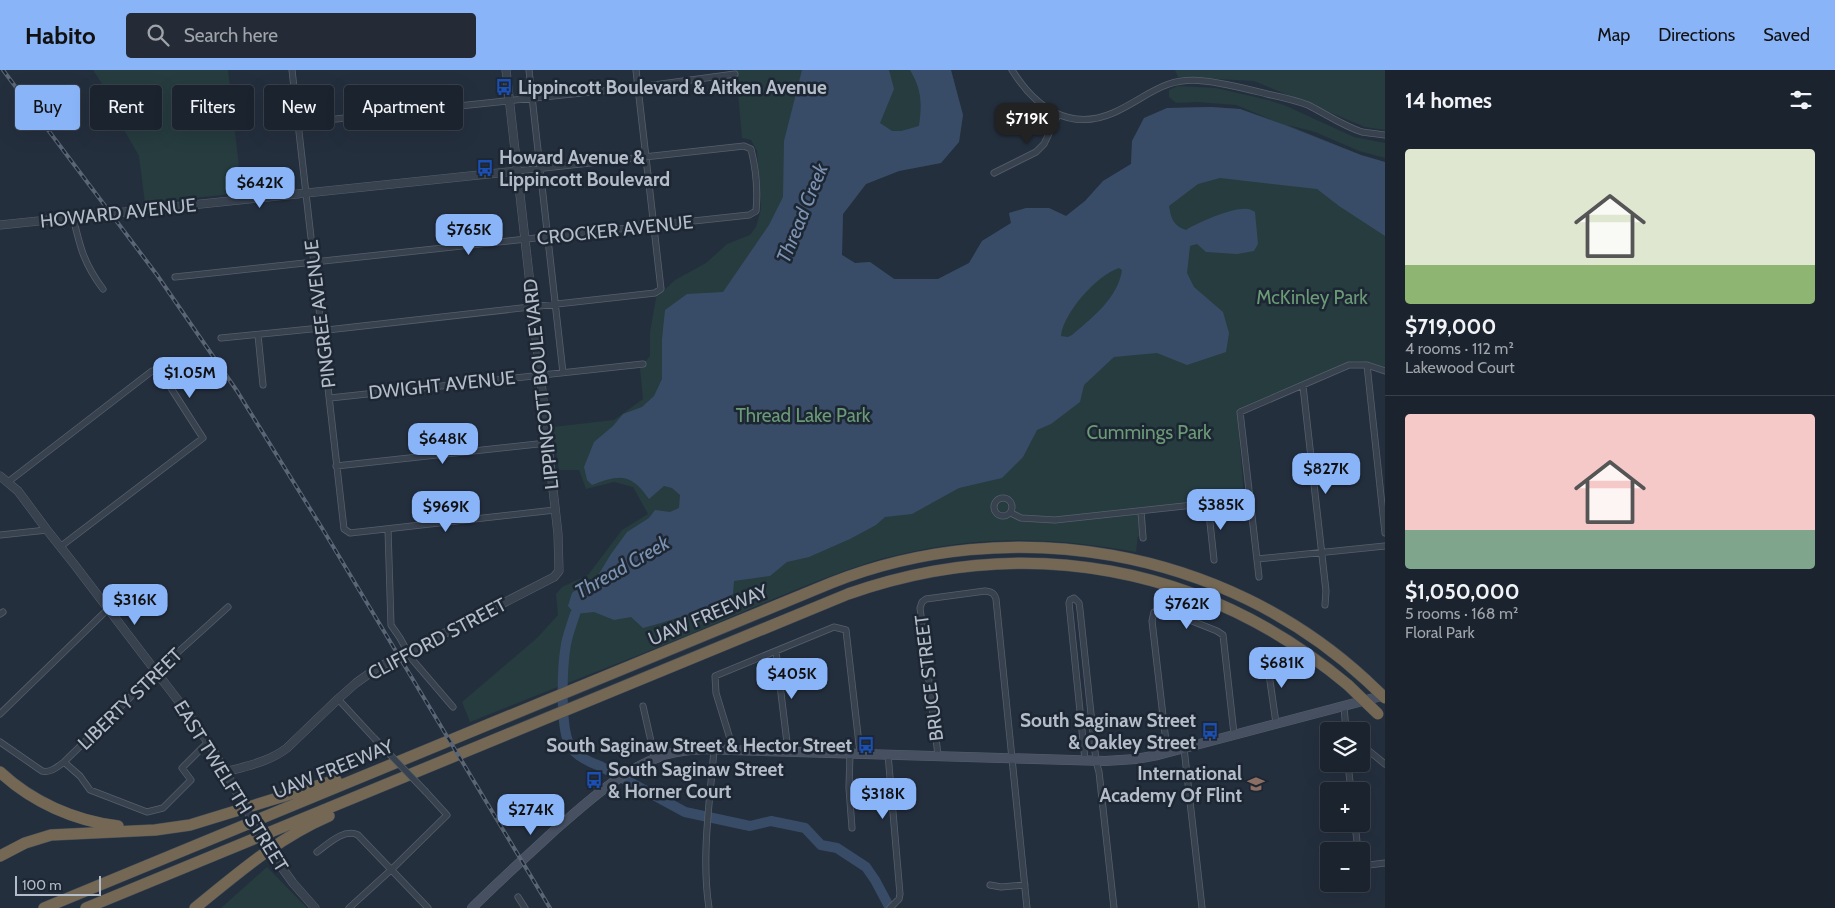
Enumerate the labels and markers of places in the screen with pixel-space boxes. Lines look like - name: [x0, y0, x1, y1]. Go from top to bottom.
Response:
- place label: Lippincott Boulevard & Aitken Avenue: [518, 76, 827, 99]
- bus stop icon: Lippincott Boulevard & Aitken Avenue: [494, 77, 514, 97]
- pin: $719K: [992, 102, 1062, 145]
- place label: Howard Avenue & Lippincott Boulevard: [499, 146, 670, 191]
- bus stop icon: Howard Avenue & Lippincott Boulevard: [475, 158, 495, 178]
- pin: $642K: [225, 166, 295, 209]
- pin: $765K: [434, 214, 504, 256]
- pin: $1.05M: [149, 356, 231, 399]
- pin: $648K: [408, 422, 478, 465]
- pin: $827K: [1291, 452, 1361, 495]
- pin: $385K: [1186, 488, 1256, 531]
- pin: $969K: [411, 490, 481, 533]
- pin: $316K: [100, 584, 170, 626]
- pin: $762K: [1152, 588, 1222, 630]
- pin: $681K: [1247, 646, 1317, 689]
- pin: $405K: [757, 658, 827, 700]
- place label: South Saginaw Street & Oakley Street: [1020, 709, 1196, 754]
- bus stop icon: South Saginaw Street & Oakley Street: [1200, 721, 1220, 741]
- place label: South Saginaw Street & Hector Street: [546, 734, 852, 757]
- bus stop icon: South Saginaw Street & Hector Street: [856, 735, 876, 755]
- place label: South Saginaw Street & Horner Court: [608, 758, 784, 803]
- place label: International Academy Of Flint: [1099, 762, 1242, 807]
- bus stop icon: South Saginaw Street & Horner Court: [584, 770, 604, 790]
- school or university icon: International Academy Of Flint: [1246, 774, 1266, 794]
- pin: $318K: [848, 778, 918, 820]
- pin: $274K: [496, 794, 566, 836]

